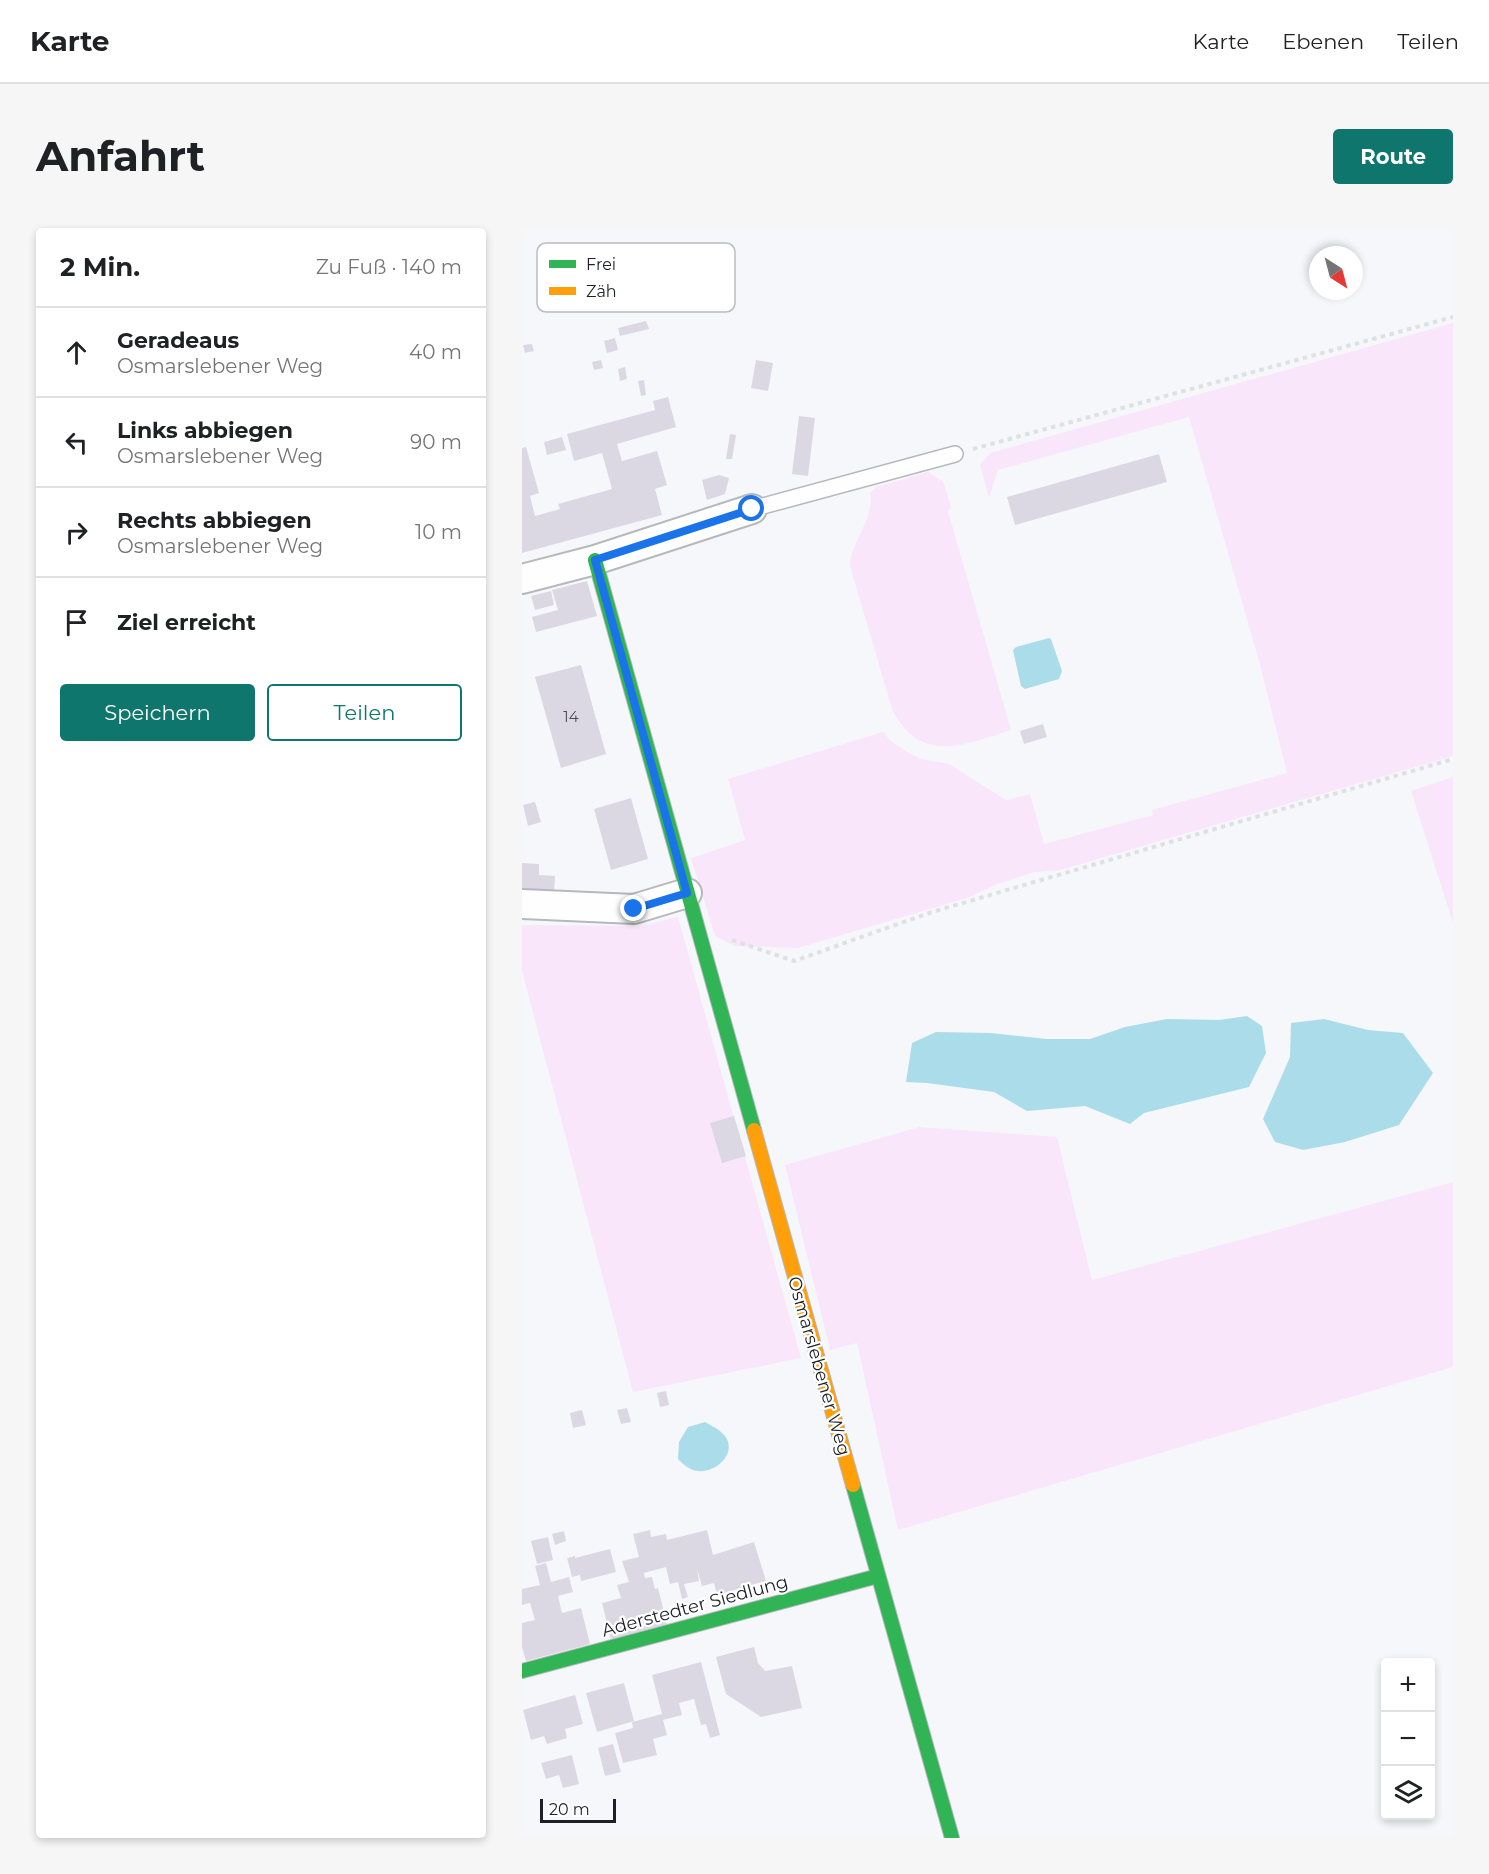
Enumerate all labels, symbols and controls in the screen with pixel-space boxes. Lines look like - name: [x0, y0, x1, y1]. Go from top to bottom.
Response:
- text: Karte: [30, 24, 110, 58]
- text: Karte: [1193, 29, 1249, 54]
- text: Ebenen: [1282, 29, 1364, 54]
- text: Teilen: [1397, 29, 1459, 54]
- button: Route: [1333, 129, 1453, 184]
- text: Anfahrt: [36, 130, 205, 182]
- legend: [537, 243, 735, 312]
- north arrow: [1309, 246, 1363, 300]
- text: 2 Min.: [60, 251, 140, 283]
- text: Zu Fuß · 140 m: [316, 255, 462, 279]
- text: Frei: [586, 255, 616, 274]
- text: Zäh: [586, 282, 617, 301]
- text: Geradeaus: [117, 327, 239, 354]
- icon: ahead: [60, 336, 93, 369]
- text: 40 m: [409, 340, 462, 364]
- text: Osmarslebener Weg: [117, 354, 323, 378]
- text: Links abbiegen: [117, 417, 293, 444]
- icon: left: [60, 426, 93, 459]
- text: 90 m: [410, 430, 462, 454]
- text: Osmarslebener Weg: [117, 444, 323, 468]
- route start: [738, 495, 764, 521]
- text: Rechts abbiegen: [117, 507, 312, 534]
- icon: right: [60, 516, 93, 549]
- text: 10 m: [415, 520, 462, 544]
- text: Osmarslebener Weg: [117, 534, 323, 558]
- icon: arrive: [60, 606, 93, 639]
- text: Ziel erreicht: [117, 609, 256, 636]
- button: Speichern: [60, 684, 255, 741]
- button: Teilen: [267, 684, 462, 741]
- house number: 14: [563, 707, 579, 726]
- route end: [620, 895, 646, 921]
- street label: Osmarslebener Weg: [783, 1274, 855, 1458]
- street label: Aderstedter Siedlung: [599, 1571, 791, 1641]
- map controls: [1381, 1658, 1435, 1820]
- button: +: [1381, 1658, 1435, 1712]
- button: −: [1381, 1712, 1435, 1766]
- button: layers: [1381, 1766, 1435, 1820]
- scale bar: [540, 1796, 616, 1824]
- text: 20 m: [549, 1800, 590, 1819]

